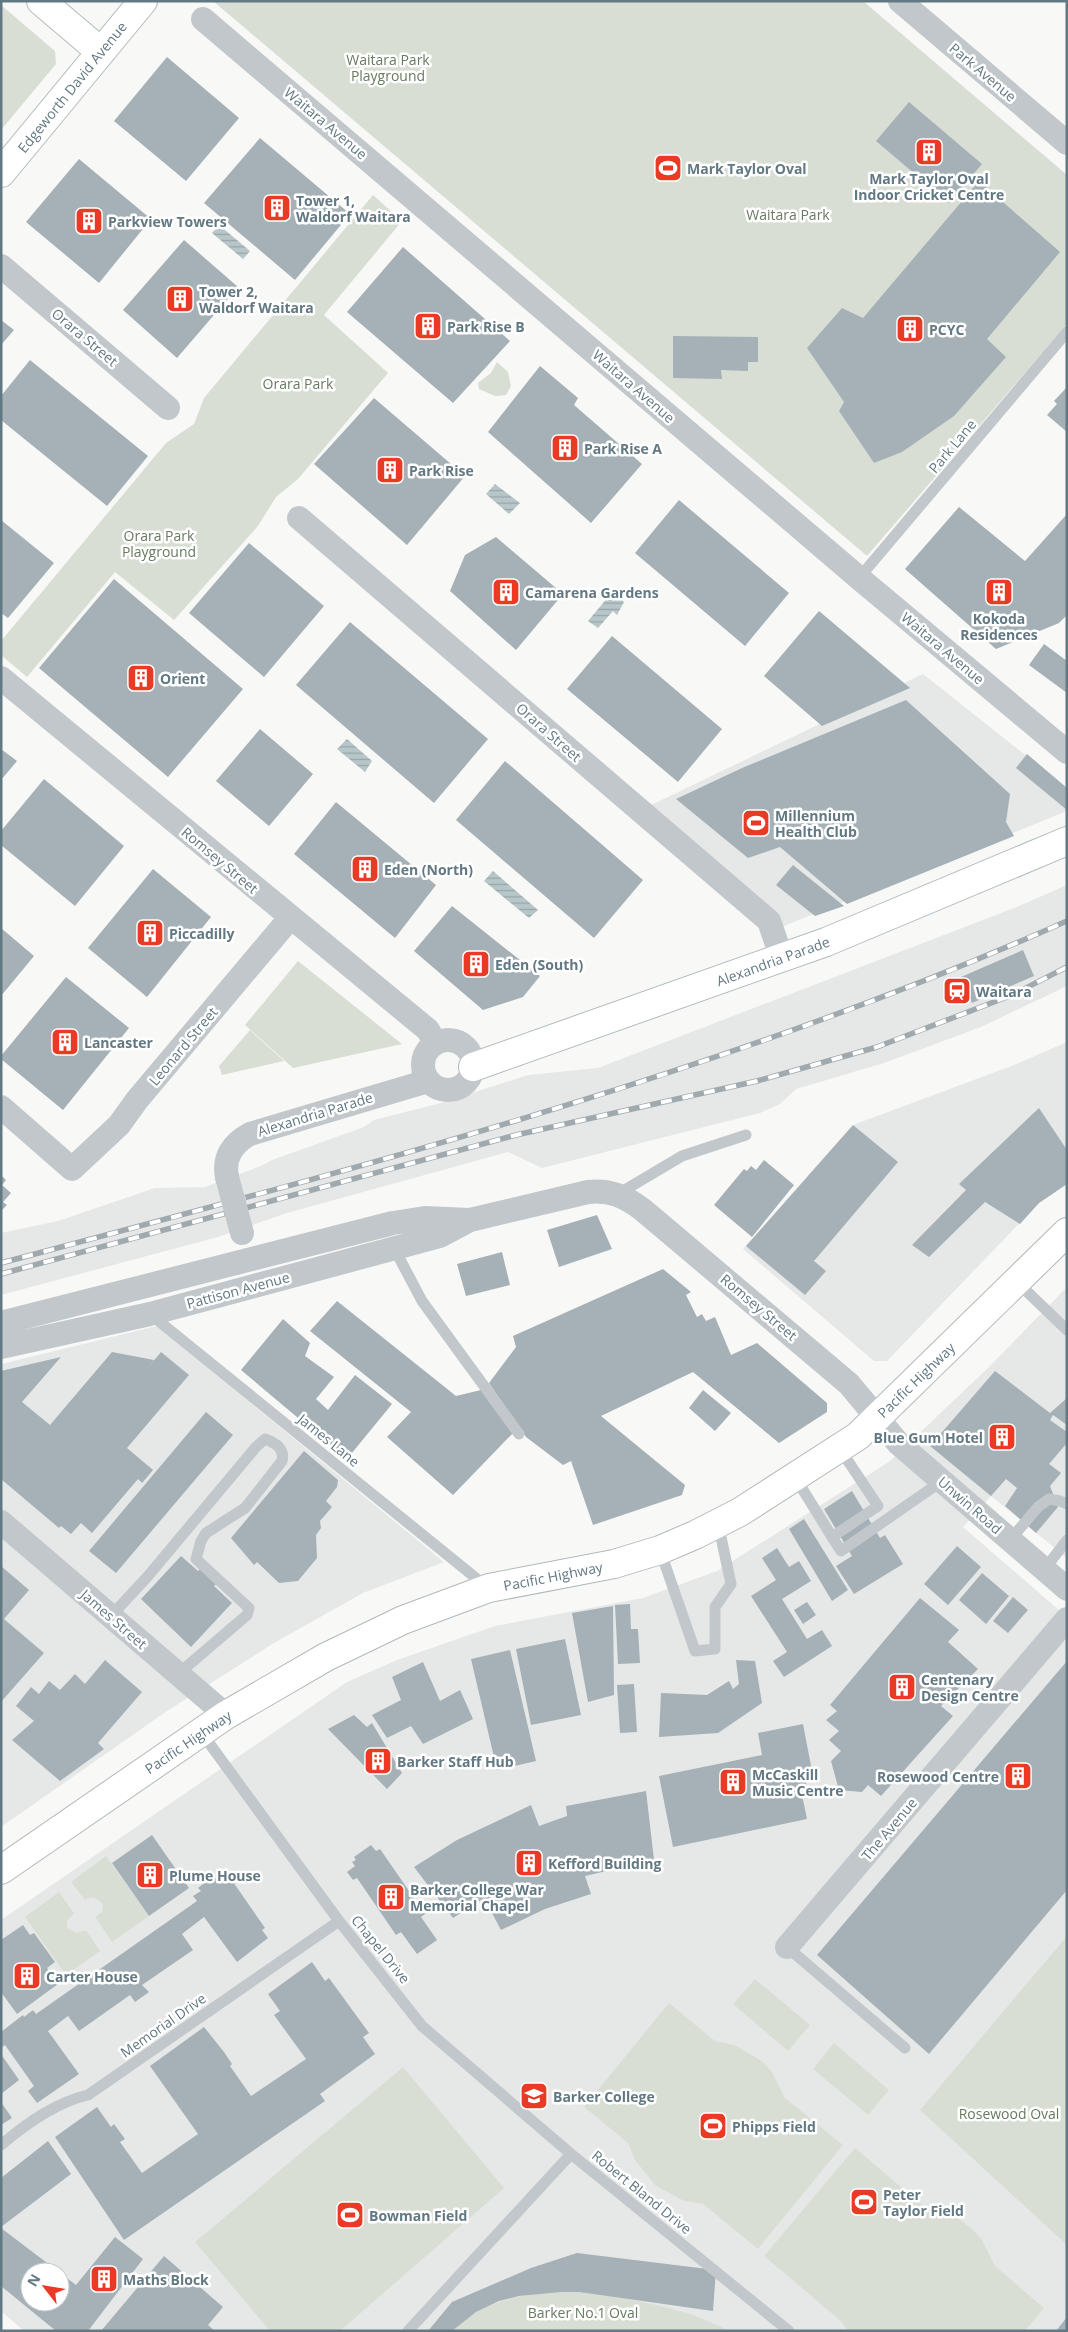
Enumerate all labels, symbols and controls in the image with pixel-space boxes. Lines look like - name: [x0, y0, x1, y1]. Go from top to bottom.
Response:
- street label: Edgeworth David Avenue: [13, 17, 131, 156]
- street label: Park Avenue: [946, 38, 1020, 106]
- park label: Waitara Park Playground: [346, 50, 430, 85]
- street label: Waitara Avenue: [280, 83, 372, 163]
- building icon: Mark Taylor Oval Indoor Cricket Centre: [914, 137, 944, 167]
- sports icon: Mark Taylor Oval: [653, 153, 683, 183]
- place label: Mark Taylor Oval: [687, 159, 807, 178]
- place label: Mark Taylor Oval Indoor Cricket Centre: [854, 169, 1004, 204]
- place label: Tower 1, Waldorf Waitara: [296, 191, 411, 226]
- building icon: Tower 1, Waldorf Waitara: [262, 193, 292, 223]
- park label: Waitara Park: [746, 205, 830, 224]
- building icon: Parkview Towers: [74, 206, 104, 236]
- place label: Parkview Towers: [108, 212, 227, 231]
- place label: Tower 2, Waldorf Waitara: [199, 282, 314, 317]
- building icon: Tower 2, Waldorf Waitara: [165, 284, 195, 314]
- street label: Orara Street: [48, 304, 122, 370]
- building icon: Park Rise B: [413, 311, 443, 341]
- building icon: PCYC: [895, 314, 925, 344]
- place label: Park Rise B: [447, 317, 525, 336]
- place label: PCYC: [929, 320, 964, 339]
- street label: Waitara Avenue: [589, 345, 679, 427]
- park label: Orara Park: [263, 374, 334, 393]
- street label: Park Lane: [924, 415, 980, 477]
- building icon: Park Rise A: [550, 433, 580, 463]
- place label: Park Rise A: [584, 439, 662, 458]
- building icon: Park Rise: [375, 455, 405, 485]
- place label: Park Rise: [409, 461, 474, 480]
- park label: Orara Park Playground: [122, 526, 196, 561]
- building icon: Camarena Gardens: [491, 577, 521, 607]
- building icon: Kokoda Residences: [984, 577, 1014, 607]
- place label: Camarena Gardens: [525, 583, 659, 602]
- street label: Waitara Avenue: [897, 608, 989, 688]
- place label: Kokoda Residences: [960, 609, 1038, 644]
- building icon: Orient: [126, 663, 156, 693]
- place label: Orient: [160, 669, 205, 688]
- street label: Orara Street: [512, 698, 586, 766]
- place label: Millennium Health Club: [775, 806, 857, 841]
- sports icon: Millennium Health Club: [741, 808, 771, 838]
- street label: Romsey Street: [178, 822, 262, 898]
- building icon: Eden (North): [350, 854, 380, 884]
- place label: Eden (North): [384, 860, 473, 879]
- building icon: Piccadilly: [135, 918, 165, 948]
- place label: Piccadilly: [169, 924, 235, 943]
- street label: Alexandria Parade: [714, 932, 832, 990]
- building icon: Eden (South): [461, 949, 491, 979]
- place label: Eden (South): [495, 955, 583, 974]
- station icon: Waitara: [942, 976, 972, 1006]
- place label: Waitara: [976, 982, 1032, 1001]
- street label: Leonard Street: [145, 1003, 221, 1089]
- building icon: Lancaster: [50, 1027, 80, 1057]
- place label: Lancaster: [84, 1033, 154, 1052]
- street label: Alexandria Parade: [255, 1087, 375, 1141]
- street label: Pattison Avenue: [184, 1267, 292, 1313]
- street label: Romsey Street: [717, 1269, 801, 1345]
- street label: Pacific Highway: [873, 1338, 960, 1422]
- street label: James Lane: [293, 1408, 364, 1471]
- building icon: Blue Gum Hotel: [987, 1422, 1017, 1452]
- place label: Blue Gum Hotel: [873, 1428, 983, 1447]
- street label: Unwin Road: [934, 1472, 1006, 1538]
- street label: Pacific Highway: [502, 1557, 605, 1595]
- street label: James Street: [75, 1584, 151, 1653]
- place label: Centenary Design Centre: [921, 1670, 1019, 1705]
- building icon: Centenary Design Centre: [887, 1672, 917, 1702]
- street label: Pacific Highway: [141, 1705, 236, 1778]
- building icon: Barker Staff Hub: [363, 1746, 393, 1776]
- place label: Barker Staff Hub: [397, 1752, 514, 1771]
- building icon: Rosewood Centre: [1003, 1761, 1033, 1791]
- place label: McCaskill Music Centre: [752, 1765, 844, 1800]
- building icon: McCaskill Music Centre: [718, 1767, 748, 1797]
- place label: Rosewood Centre: [877, 1767, 999, 1786]
- street label: The Avenue: [857, 1793, 921, 1864]
- building icon: Kefford Building: [514, 1848, 544, 1878]
- place label: Kefford Building: [548, 1854, 661, 1873]
- building icon: Plume House: [135, 1860, 165, 1890]
- place label: Plume House: [169, 1866, 261, 1885]
- place label: Barker College War Memorial Chapel: [410, 1880, 544, 1915]
- building icon: Barker College War Memorial Chapel: [376, 1882, 406, 1912]
- street label: Chapel Drive: [347, 1911, 415, 1987]
- building icon: Carter House: [12, 1961, 42, 1991]
- place label: Carter House: [46, 1967, 138, 1986]
- street label: Memorial Drive: [116, 1988, 210, 2062]
- school or university icon: Barker College: [519, 2081, 549, 2111]
- place label: Barker College: [553, 2087, 655, 2106]
- park label: Rosewood Oval: [959, 2104, 1059, 2123]
- sports icon: Phipps Field: [698, 2111, 728, 2141]
- place label: Phipps Field: [732, 2117, 816, 2136]
- street label: Robert Bland Drive: [588, 2146, 696, 2238]
- place label: Peter Taylor Field: [883, 2185, 964, 2220]
- sports icon: Peter Taylor Field: [849, 2187, 879, 2217]
- sports icon: Bowman Field: [335, 2200, 365, 2230]
- place label: Bowman Field: [369, 2206, 467, 2225]
- north arrow: [20, 2262, 70, 2312]
- building icon: Maths Block: [89, 2264, 119, 2294]
- text: N: [22, 2270, 45, 2290]
- place label: Maths Block: [123, 2270, 209, 2289]
- park label: Barker No.1 Oval: [528, 2303, 638, 2322]

